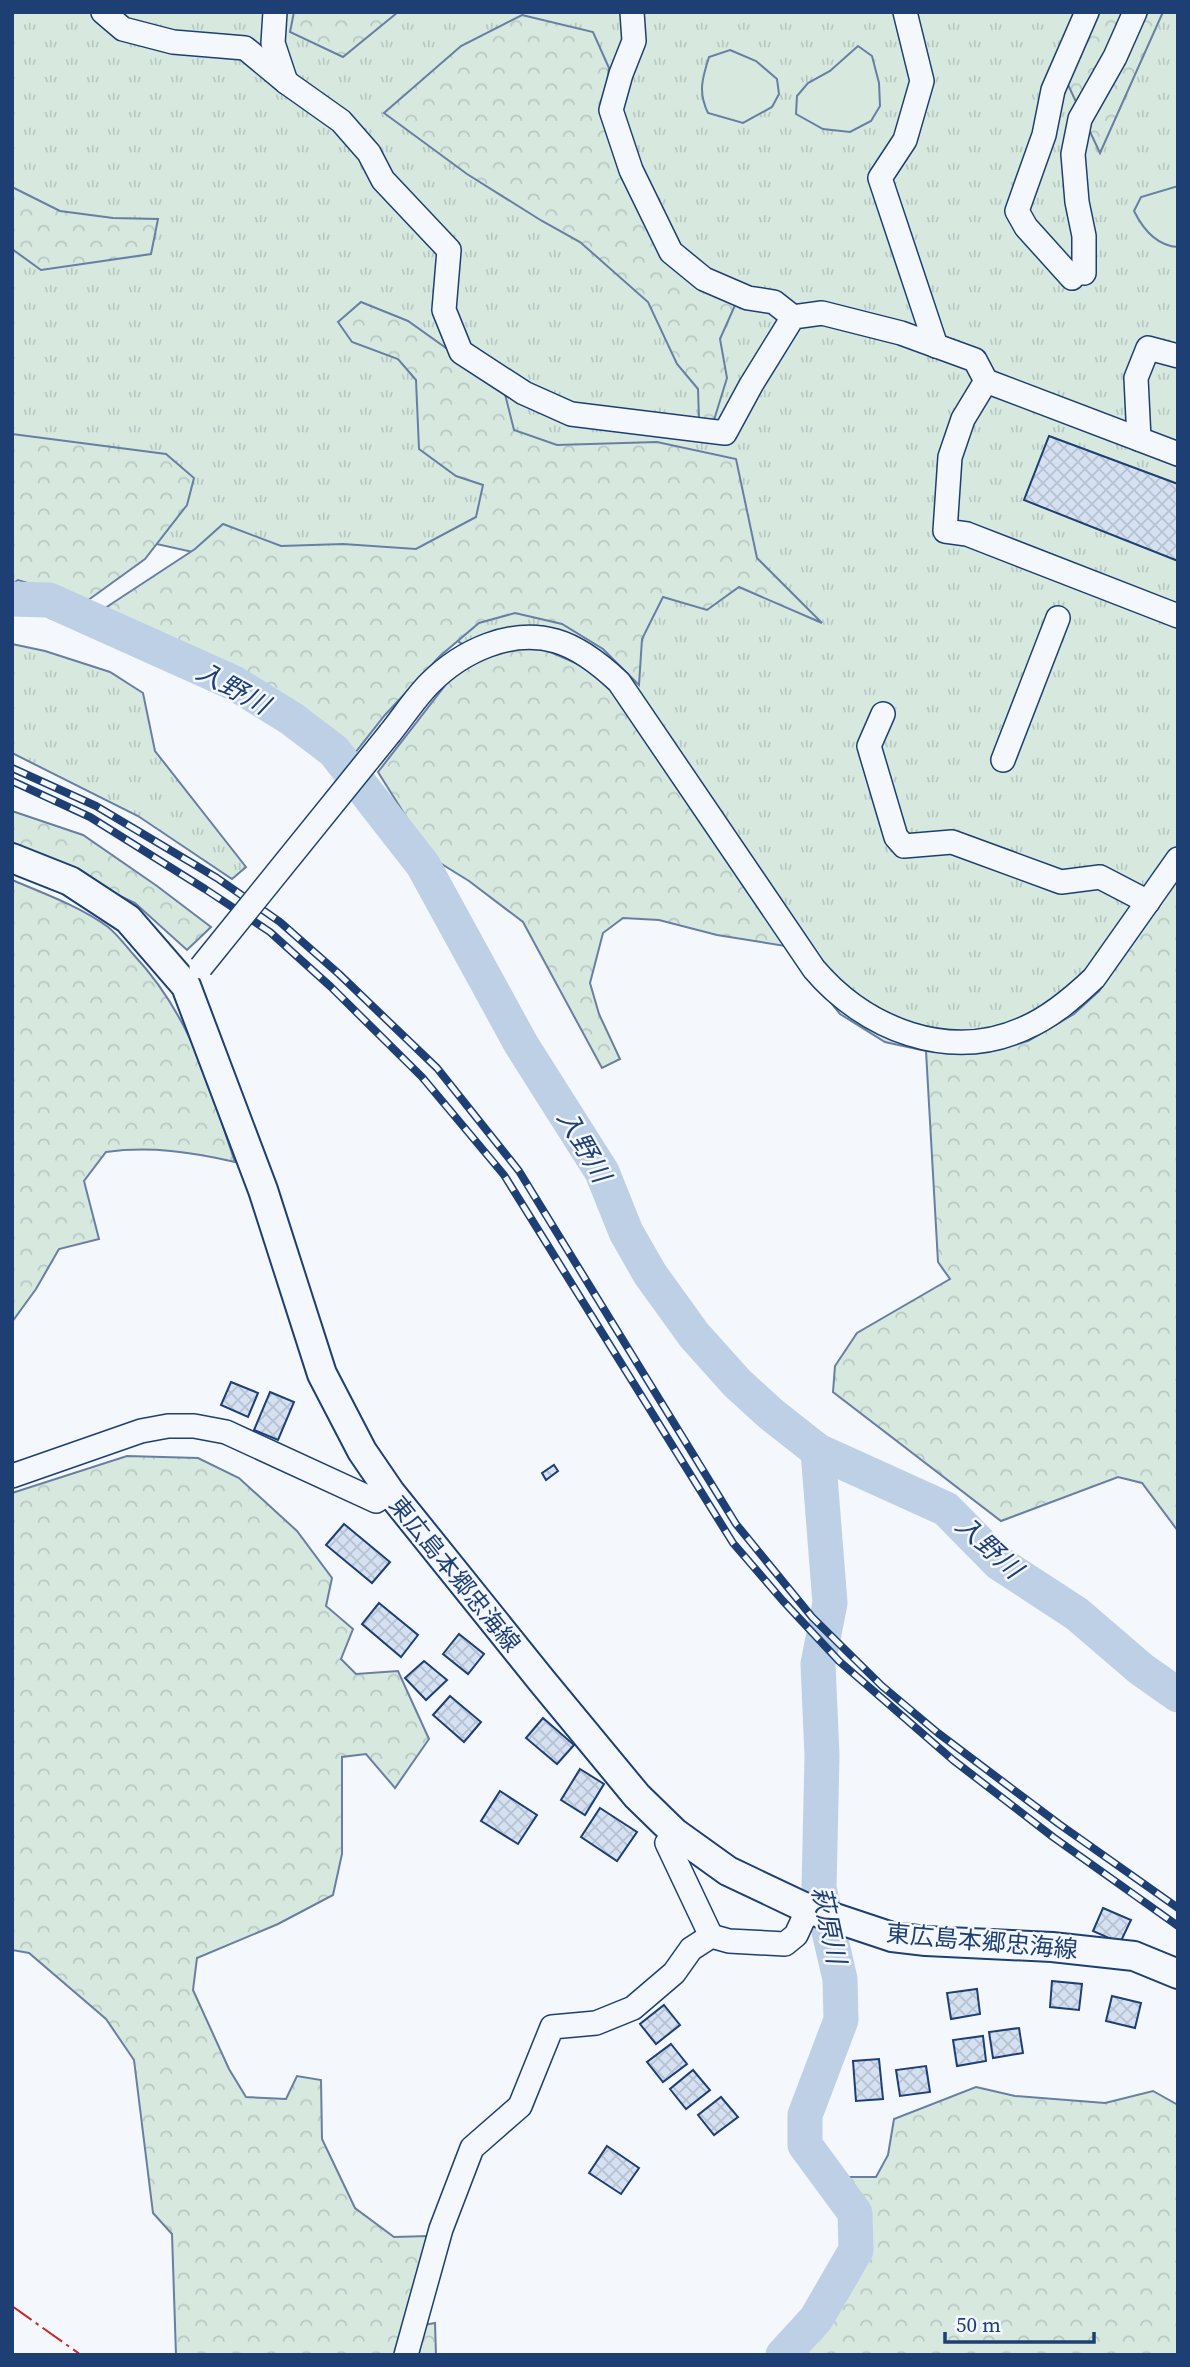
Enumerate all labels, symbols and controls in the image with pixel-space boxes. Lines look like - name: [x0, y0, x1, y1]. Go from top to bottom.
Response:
- water label: 入野川: [190, 653, 278, 724]
- water label: 入野川: [549, 1103, 621, 1191]
- street label: 東広島本郷忠海線: [382, 1489, 528, 1659]
- water label: 入野川: [948, 1508, 1032, 1588]
- water label: 萩原川: [803, 1883, 855, 1970]
- street label: 東広島本郷忠海線: [885, 1916, 1079, 1966]
- scale bar: [945, 2300, 1094, 2344]
- text: 50 m: [956, 2310, 1001, 2339]

